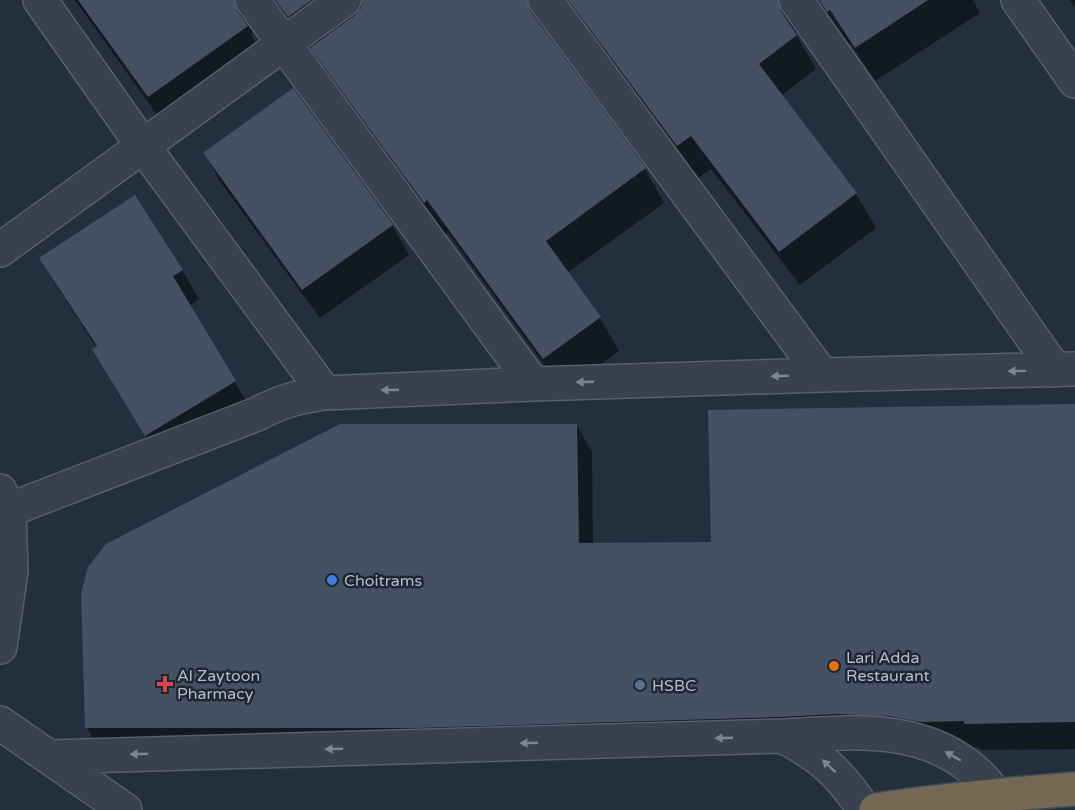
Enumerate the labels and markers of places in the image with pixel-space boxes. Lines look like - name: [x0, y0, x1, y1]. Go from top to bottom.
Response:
- place label: Choitrams: [344, 571, 422, 591]
- marker: Choitrams: [325, 573, 339, 587]
- place label: Lari Adda Restaurant: [846, 648, 930, 686]
- marker: Lari Adda Restaurant: [827, 659, 841, 673]
- place label: Al Zaytoon Pharmacy: [177, 666, 260, 704]
- place label: HSBC: [652, 676, 696, 696]
- marker: Al Zaytoon Pharmacy: [158, 677, 172, 691]
- marker: HSBC: [633, 678, 647, 692]

